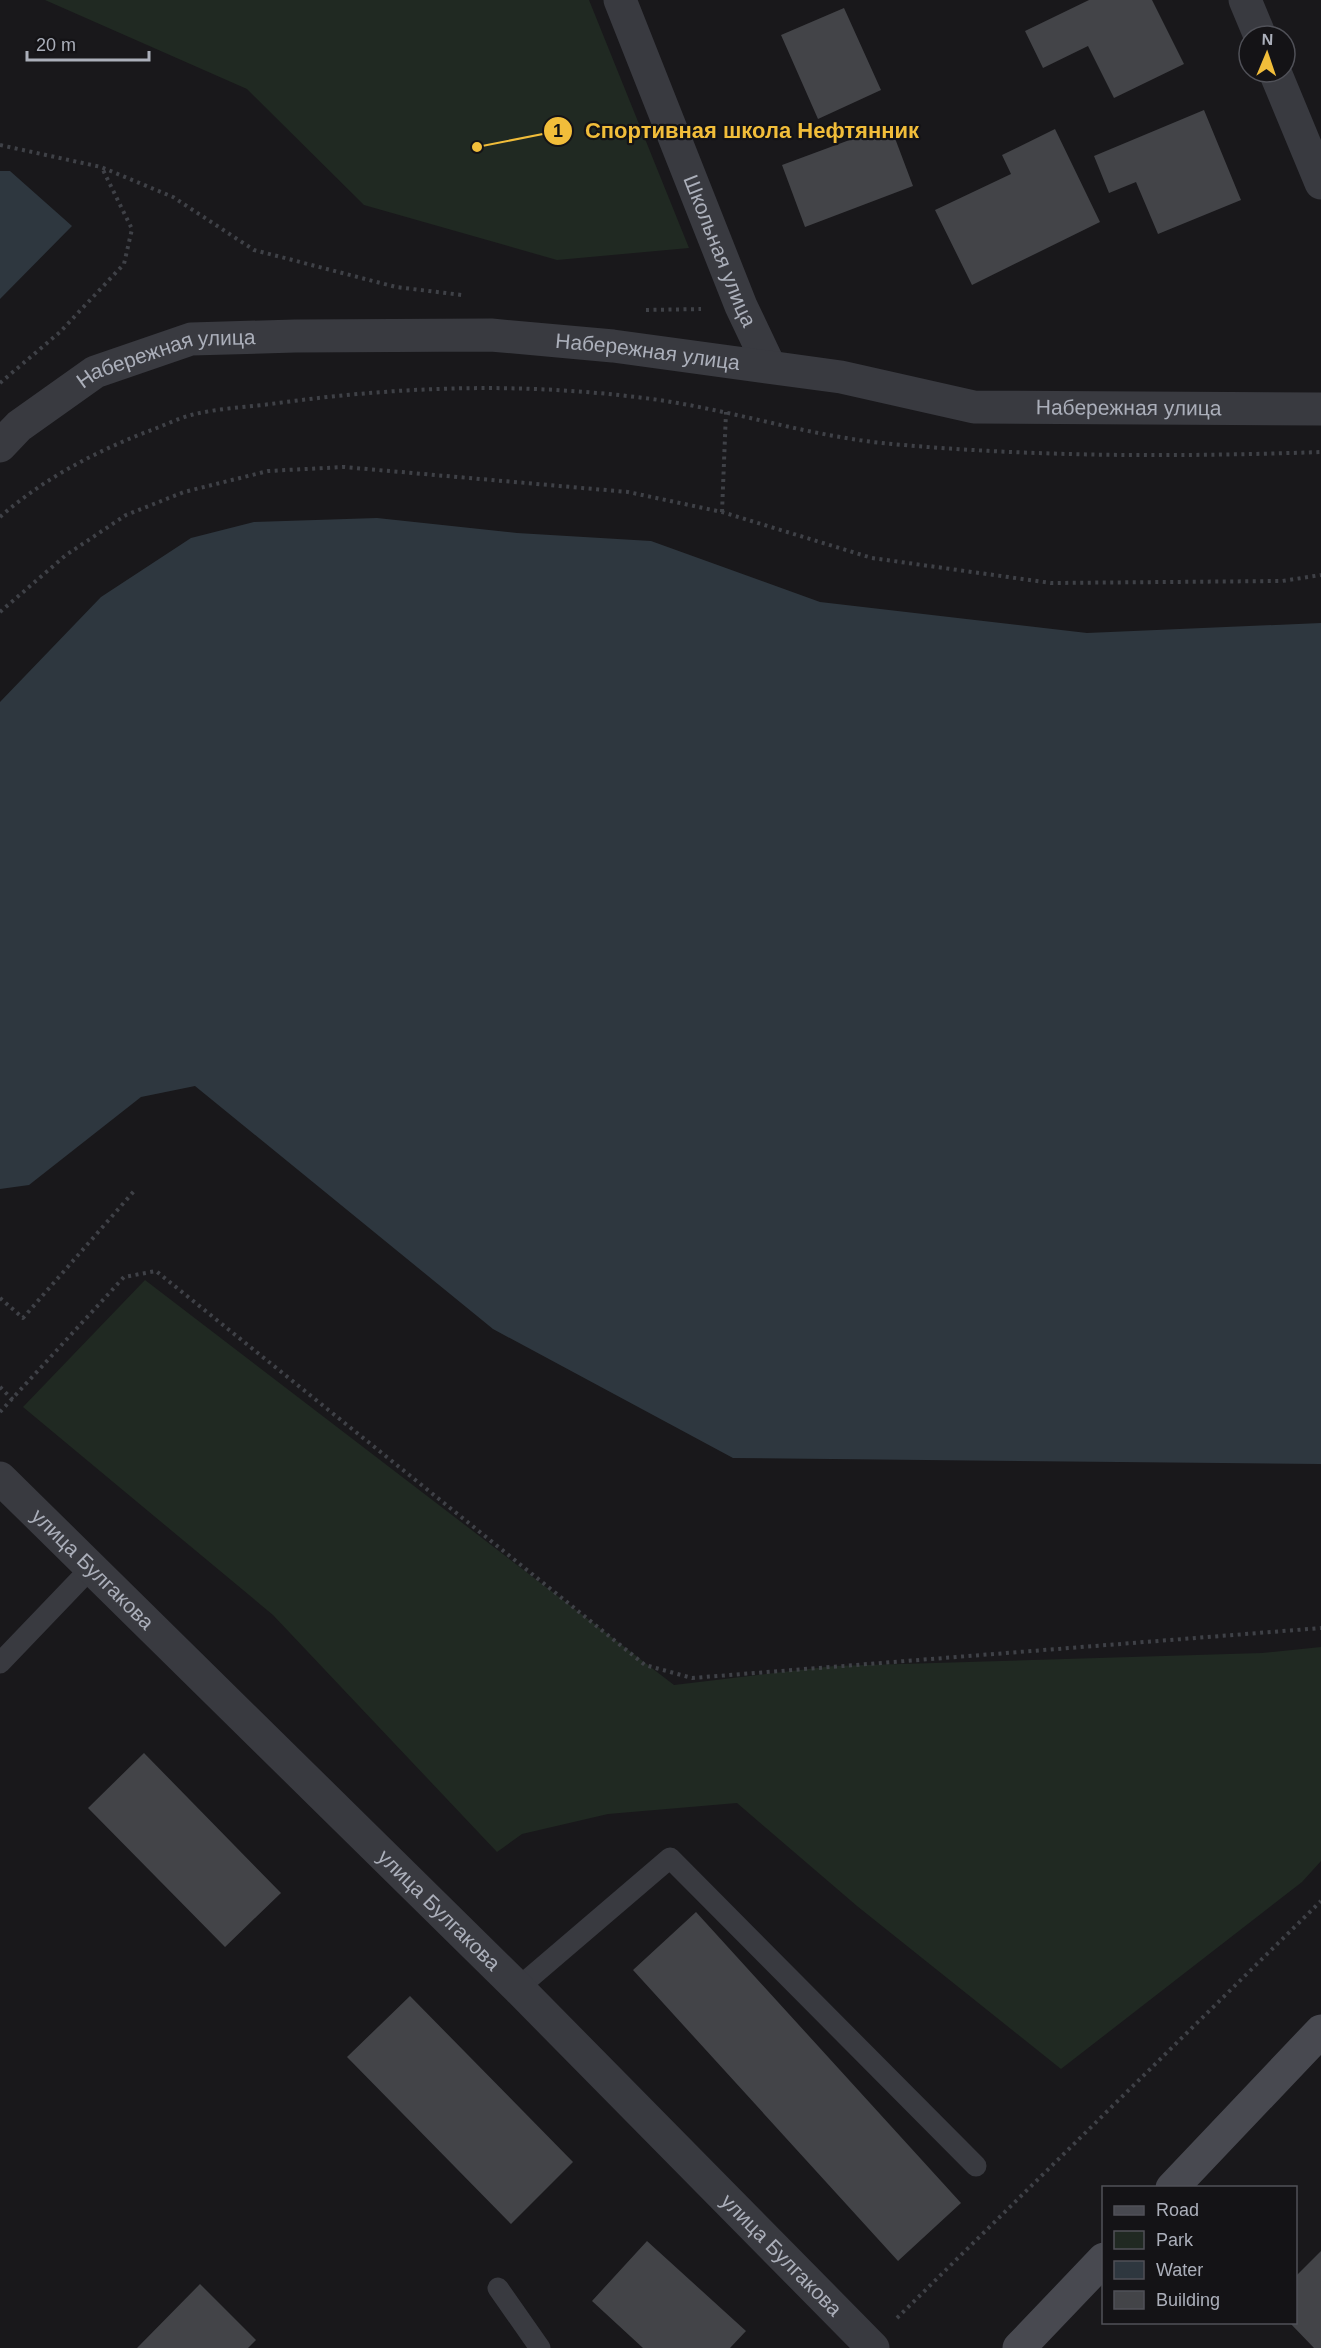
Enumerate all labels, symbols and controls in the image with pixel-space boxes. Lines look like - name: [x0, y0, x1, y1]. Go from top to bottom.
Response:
- scale bar: [27, 24, 148, 62]
- north arrow: [1237, 24, 1297, 84]
- text: N: [1261, 31, 1274, 48]
- text: 20 m: [36, 35, 76, 55]
- callout: Спортивная школа Нефтянник: [543, 111, 931, 151]
- text: Спортивная школа Нефтянник: [585, 118, 920, 143]
- text: 1: [553, 121, 563, 141]
- street label: Школьная улица: [679, 172, 761, 331]
- street label: Набережная улица: [72, 325, 256, 392]
- street label: Набережная улица: [554, 329, 742, 374]
- street label: Набережная улица: [1036, 395, 1222, 419]
- street label: улица Булгакова: [27, 1504, 159, 1634]
- street label: улица Булгакова: [374, 1845, 505, 1975]
- legend: [1102, 2186, 1297, 2324]
- street label: улица Булгакова: [717, 2189, 847, 2321]
- text: Road: [1156, 2200, 1199, 2220]
- text: Park: [1156, 2230, 1194, 2250]
- text: Water: [1156, 2260, 1203, 2280]
- text: Building: [1156, 2290, 1220, 2310]

